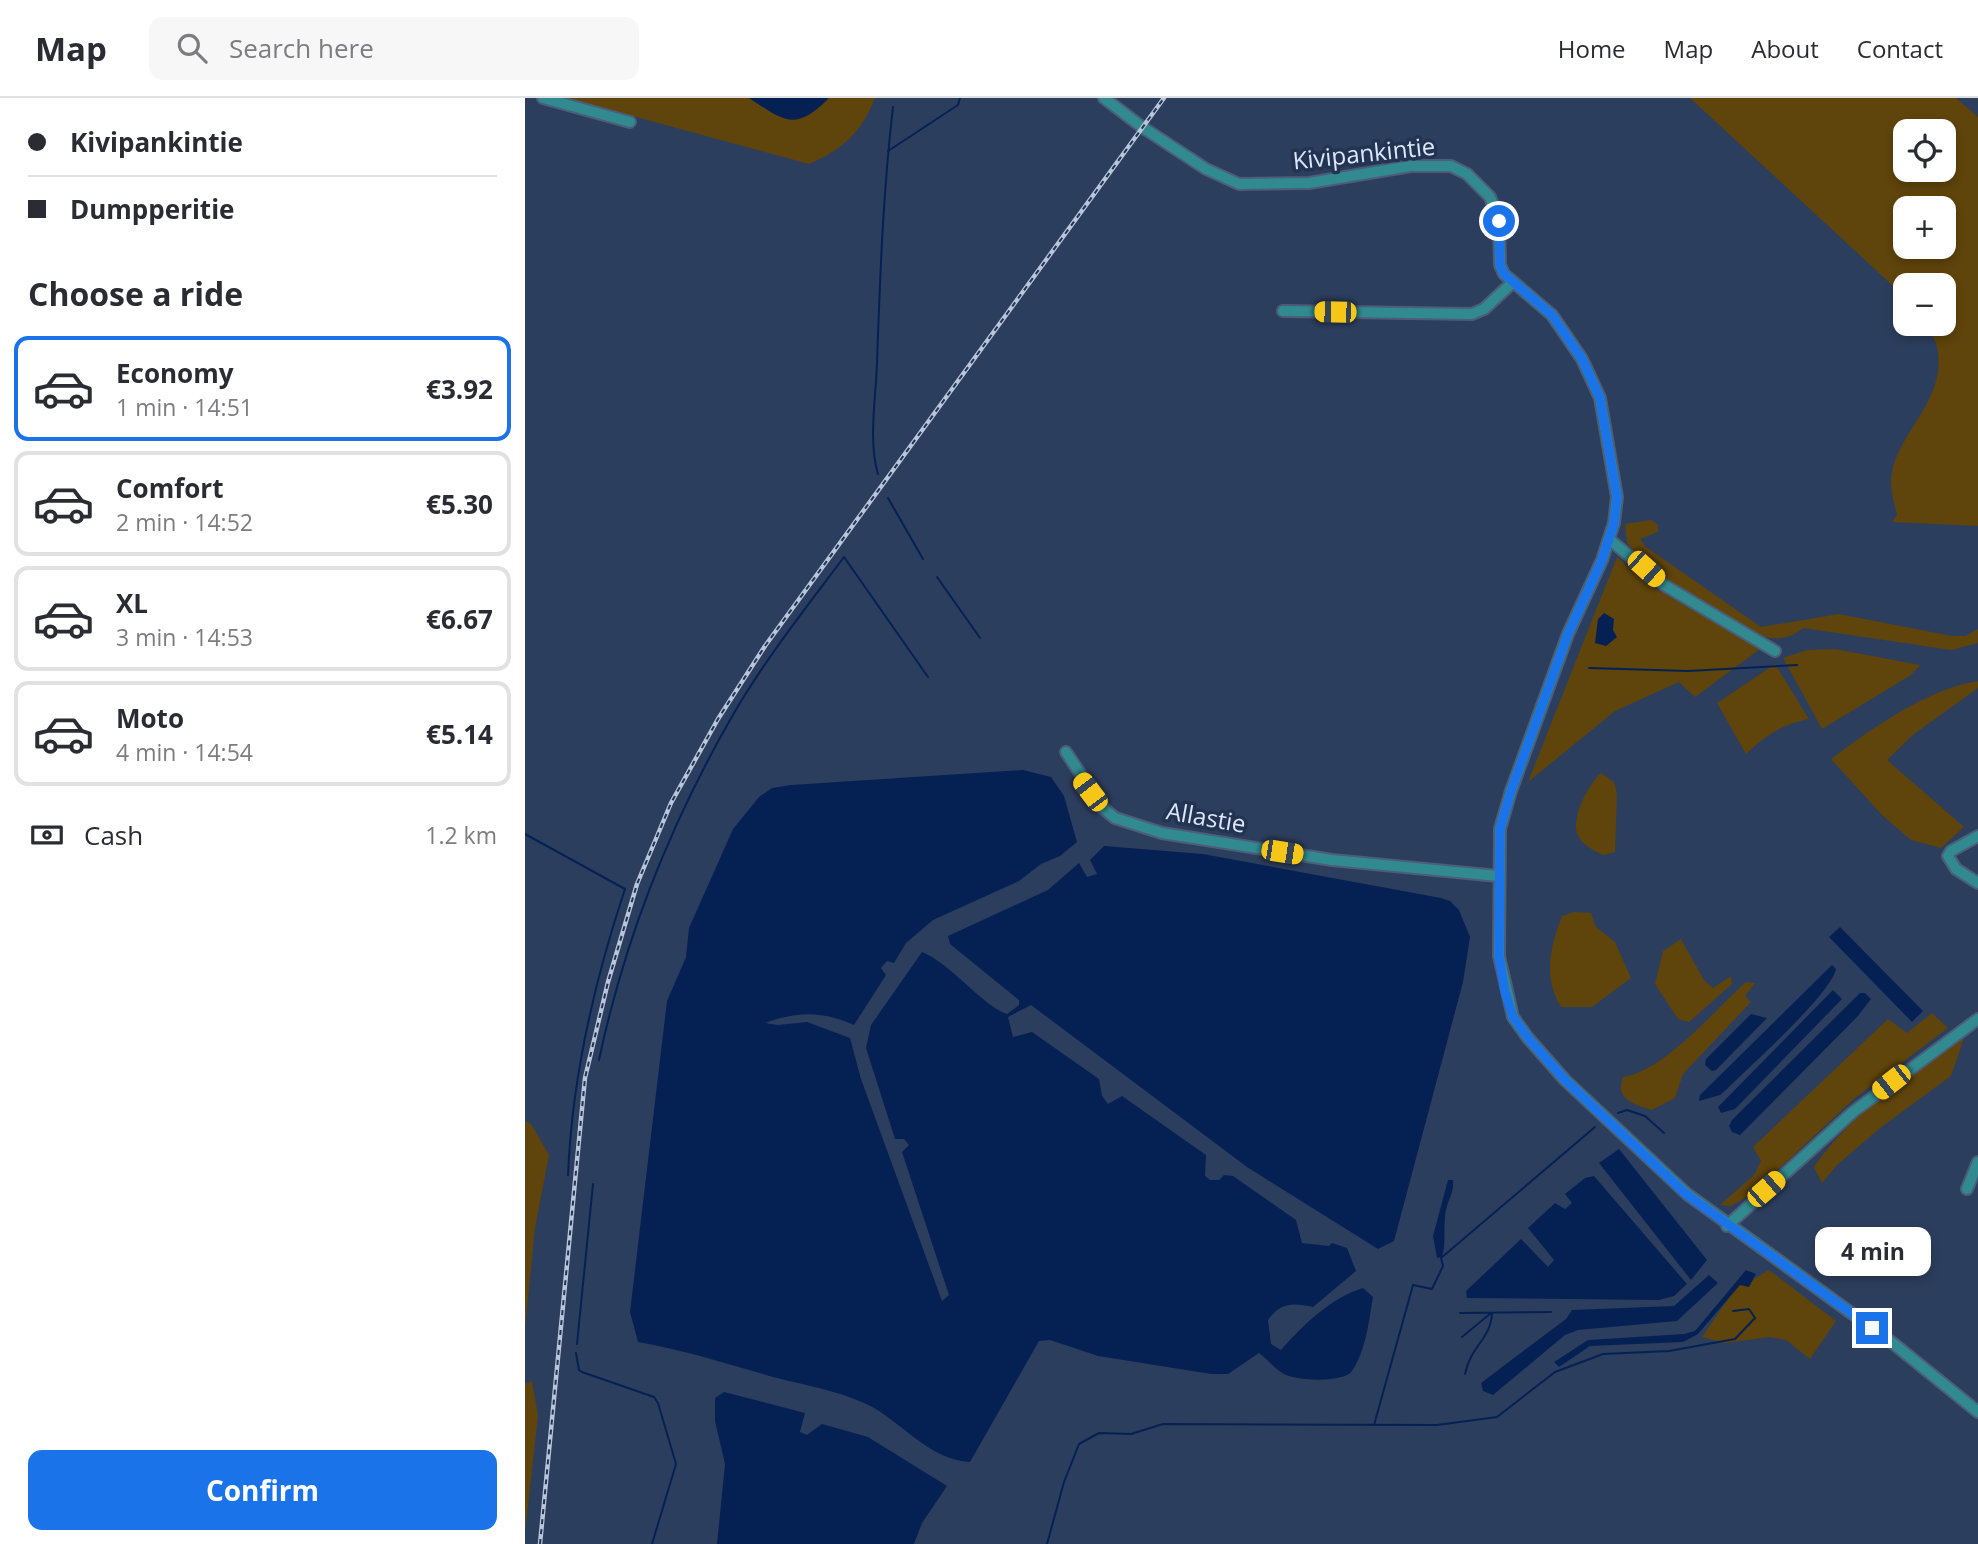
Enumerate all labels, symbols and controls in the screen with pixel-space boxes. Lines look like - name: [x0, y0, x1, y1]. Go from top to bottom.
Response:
- search box: [149, 17, 639, 80]
- text: Map: [35, 26, 107, 71]
- icon: search: [173, 29, 211, 67]
- text: Search here: [229, 30, 374, 66]
- text: Home: [1558, 32, 1626, 65]
- text: Map: [1664, 32, 1713, 65]
- text: About: [1751, 32, 1819, 65]
- text: Contact: [1857, 32, 1943, 65]
- map controls: [1893, 119, 1956, 336]
- button: locate: [1893, 119, 1956, 182]
- text: Kivipankintie: [70, 124, 243, 160]
- street label: Kivipankintie: [1291, 129, 1437, 176]
- text: Dumpperitie: [70, 191, 234, 227]
- button: +: [1893, 196, 1956, 259]
- route start: [1483, 205, 1515, 237]
- text: Choose a ride: [28, 272, 243, 315]
- button: −: [1893, 273, 1956, 336]
- car: [1314, 301, 1357, 323]
- text: Economy: [116, 355, 234, 391]
- icon: car: [32, 357, 95, 420]
- text: €3.92: [426, 371, 493, 407]
- text: 1 min · 14:51: [116, 391, 253, 423]
- text: Comfort: [116, 470, 223, 506]
- icon: car: [32, 472, 95, 535]
- text: €5.30: [426, 486, 493, 522]
- text: 2 min · 14:52: [116, 506, 253, 538]
- car: [1624, 547, 1669, 591]
- text: XL: [116, 585, 148, 621]
- icon: car: [32, 587, 95, 650]
- text: €6.67: [426, 601, 493, 637]
- text: 3 min · 14:53: [116, 621, 253, 653]
- text: Moto: [116, 700, 184, 736]
- icon: car: [32, 702, 95, 765]
- text: €5.14: [426, 716, 493, 752]
- text: 4 min · 14:54: [116, 736, 253, 768]
- car: [1069, 769, 1112, 815]
- street label: Allastie: [1164, 793, 1249, 840]
- icon: cash: [28, 816, 66, 854]
- text: Cash: [84, 817, 143, 853]
- text: 1.2 km: [425, 819, 497, 851]
- car: [1260, 838, 1305, 866]
- car: [1868, 1061, 1915, 1103]
- car: [1744, 1167, 1789, 1211]
- callout: 4 min: [1814, 1226, 1930, 1276]
- text: 4 min: [1841, 1235, 1905, 1267]
- route end: [1856, 1312, 1888, 1344]
- button: Confirm: [28, 1450, 497, 1530]

